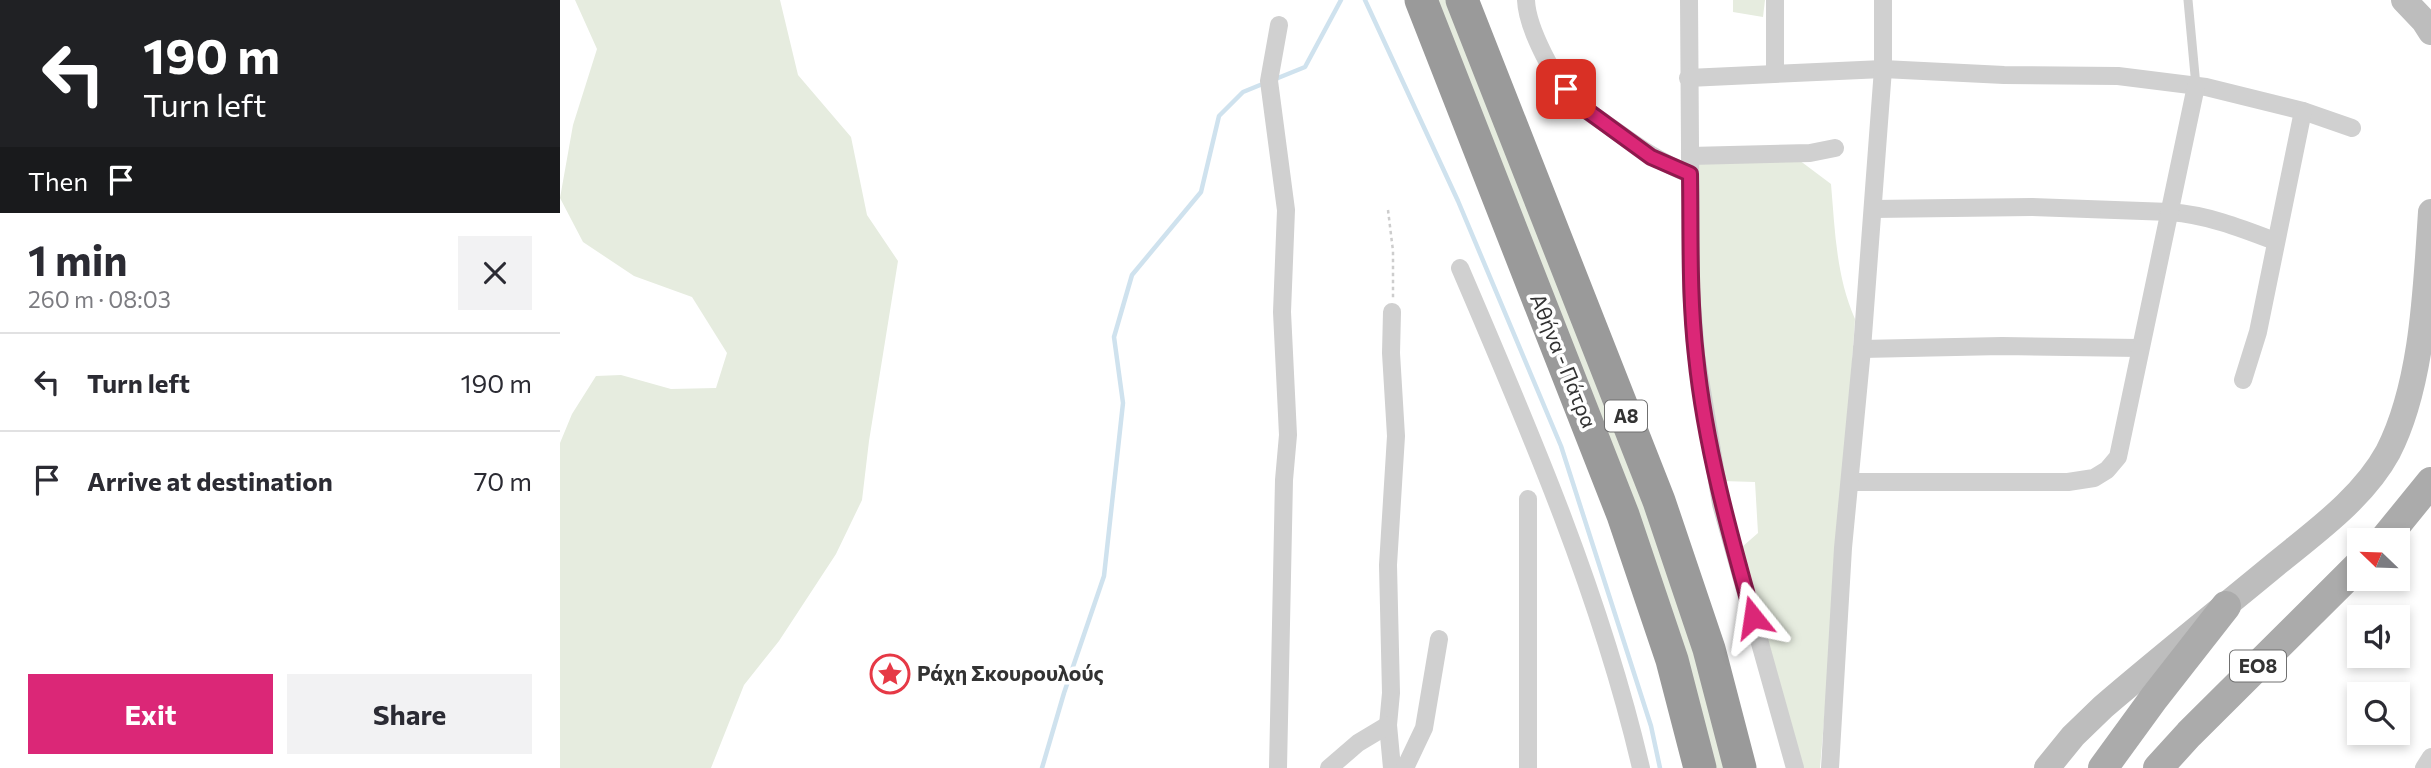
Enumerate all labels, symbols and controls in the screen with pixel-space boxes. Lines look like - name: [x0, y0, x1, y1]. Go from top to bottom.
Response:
- text: 190 m: [143, 24, 280, 84]
- icon: left: [28, 28, 119, 119]
- pin: [1536, 59, 1596, 119]
- icon: arrive: [1547, 70, 1585, 108]
- text: Turn left: [143, 84, 267, 124]
- icon: arrive: [102, 161, 140, 199]
- text: Then: [28, 165, 88, 196]
- text: 1 min: [28, 233, 128, 285]
- button: close: [458, 236, 532, 310]
- text: 260 m · 08:03: [28, 285, 171, 313]
- street label: Αθήνα - Πάτρα: [1526, 290, 1603, 431]
- icon: left: [28, 363, 66, 401]
- text: Turn left: [87, 367, 190, 398]
- text: 190 m: [460, 367, 532, 398]
- road number: Α8: [1605, 400, 1647, 432]
- icon: arrive: [28, 461, 66, 499]
- text: Arrive at destination: [87, 465, 333, 496]
- text: 70 m: [474, 465, 532, 496]
- north arrow: [2347, 528, 2410, 592]
- map controls: [2347, 528, 2410, 745]
- position arrow: [1716, 580, 1790, 654]
- button: sound: [2347, 605, 2410, 668]
- road number: ΕΟ8: [2230, 650, 2286, 681]
- place icon: Ράχη Σκουρουλούς: [869, 653, 911, 695]
- place label: Ράχη Σκουρουλούς: [917, 660, 1104, 685]
- button: Exit: [28, 674, 273, 754]
- button: Share: [287, 674, 532, 754]
- button: search: [2347, 682, 2410, 745]

